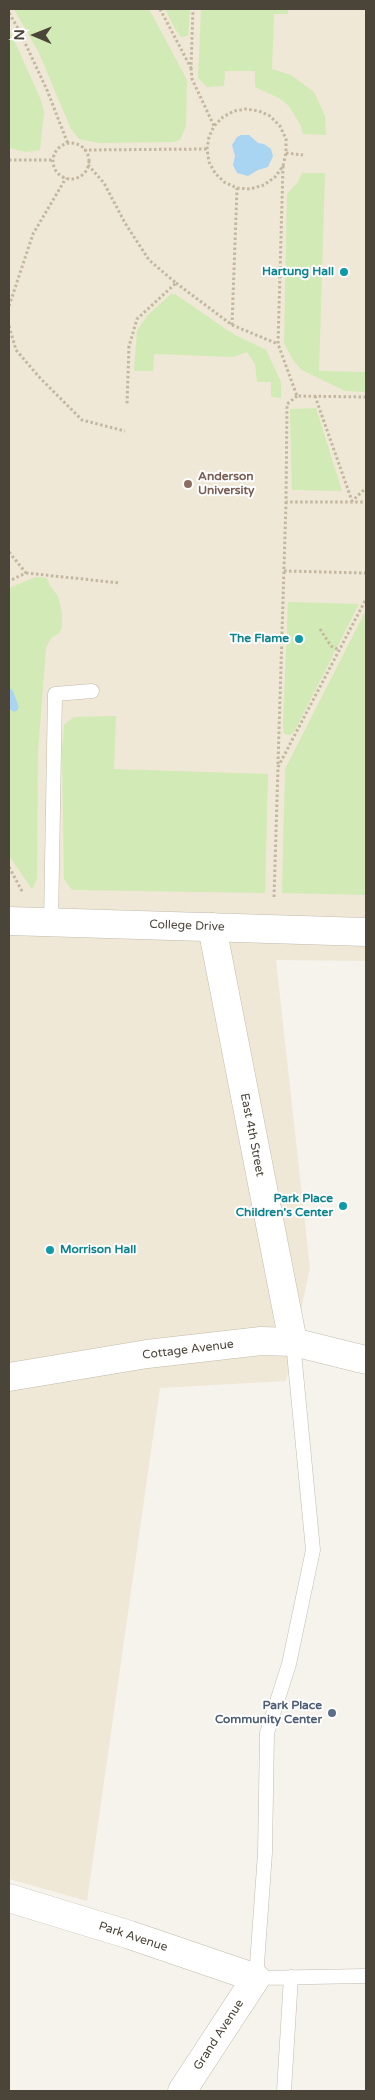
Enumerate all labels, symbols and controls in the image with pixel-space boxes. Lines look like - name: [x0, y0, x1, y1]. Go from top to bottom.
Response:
- north arrow: [10, 10, 60, 60]
- text: N: [11, 29, 28, 41]
- place label: Hartung Hall: [262, 265, 334, 279]
- marker: Hartung Hall: [338, 266, 350, 278]
- place label: Anderson University: [198, 470, 255, 498]
- marker: Anderson University: [182, 478, 194, 490]
- place label: The Flame: [230, 632, 289, 646]
- marker: The Flame: [293, 633, 305, 645]
- street label: College Drive: [149, 917, 225, 935]
- street label: East 4th Street: [237, 1092, 267, 1178]
- place label: Park Place Children's Center: [236, 1192, 333, 1220]
- marker: Park Place Children's Center: [337, 1200, 349, 1212]
- place label: Morrison Hall: [60, 1243, 136, 1257]
- marker: Morrison Hall: [44, 1244, 56, 1256]
- street label: Cottage Avenue: [142, 1337, 234, 1363]
- place label: Park Place Community Center: [215, 1699, 322, 1727]
- marker: Park Place Community Center: [326, 1707, 338, 1719]
- street label: Park Avenue: [97, 1919, 169, 1955]
- street label: Grand Avenue: [191, 1997, 247, 2073]

